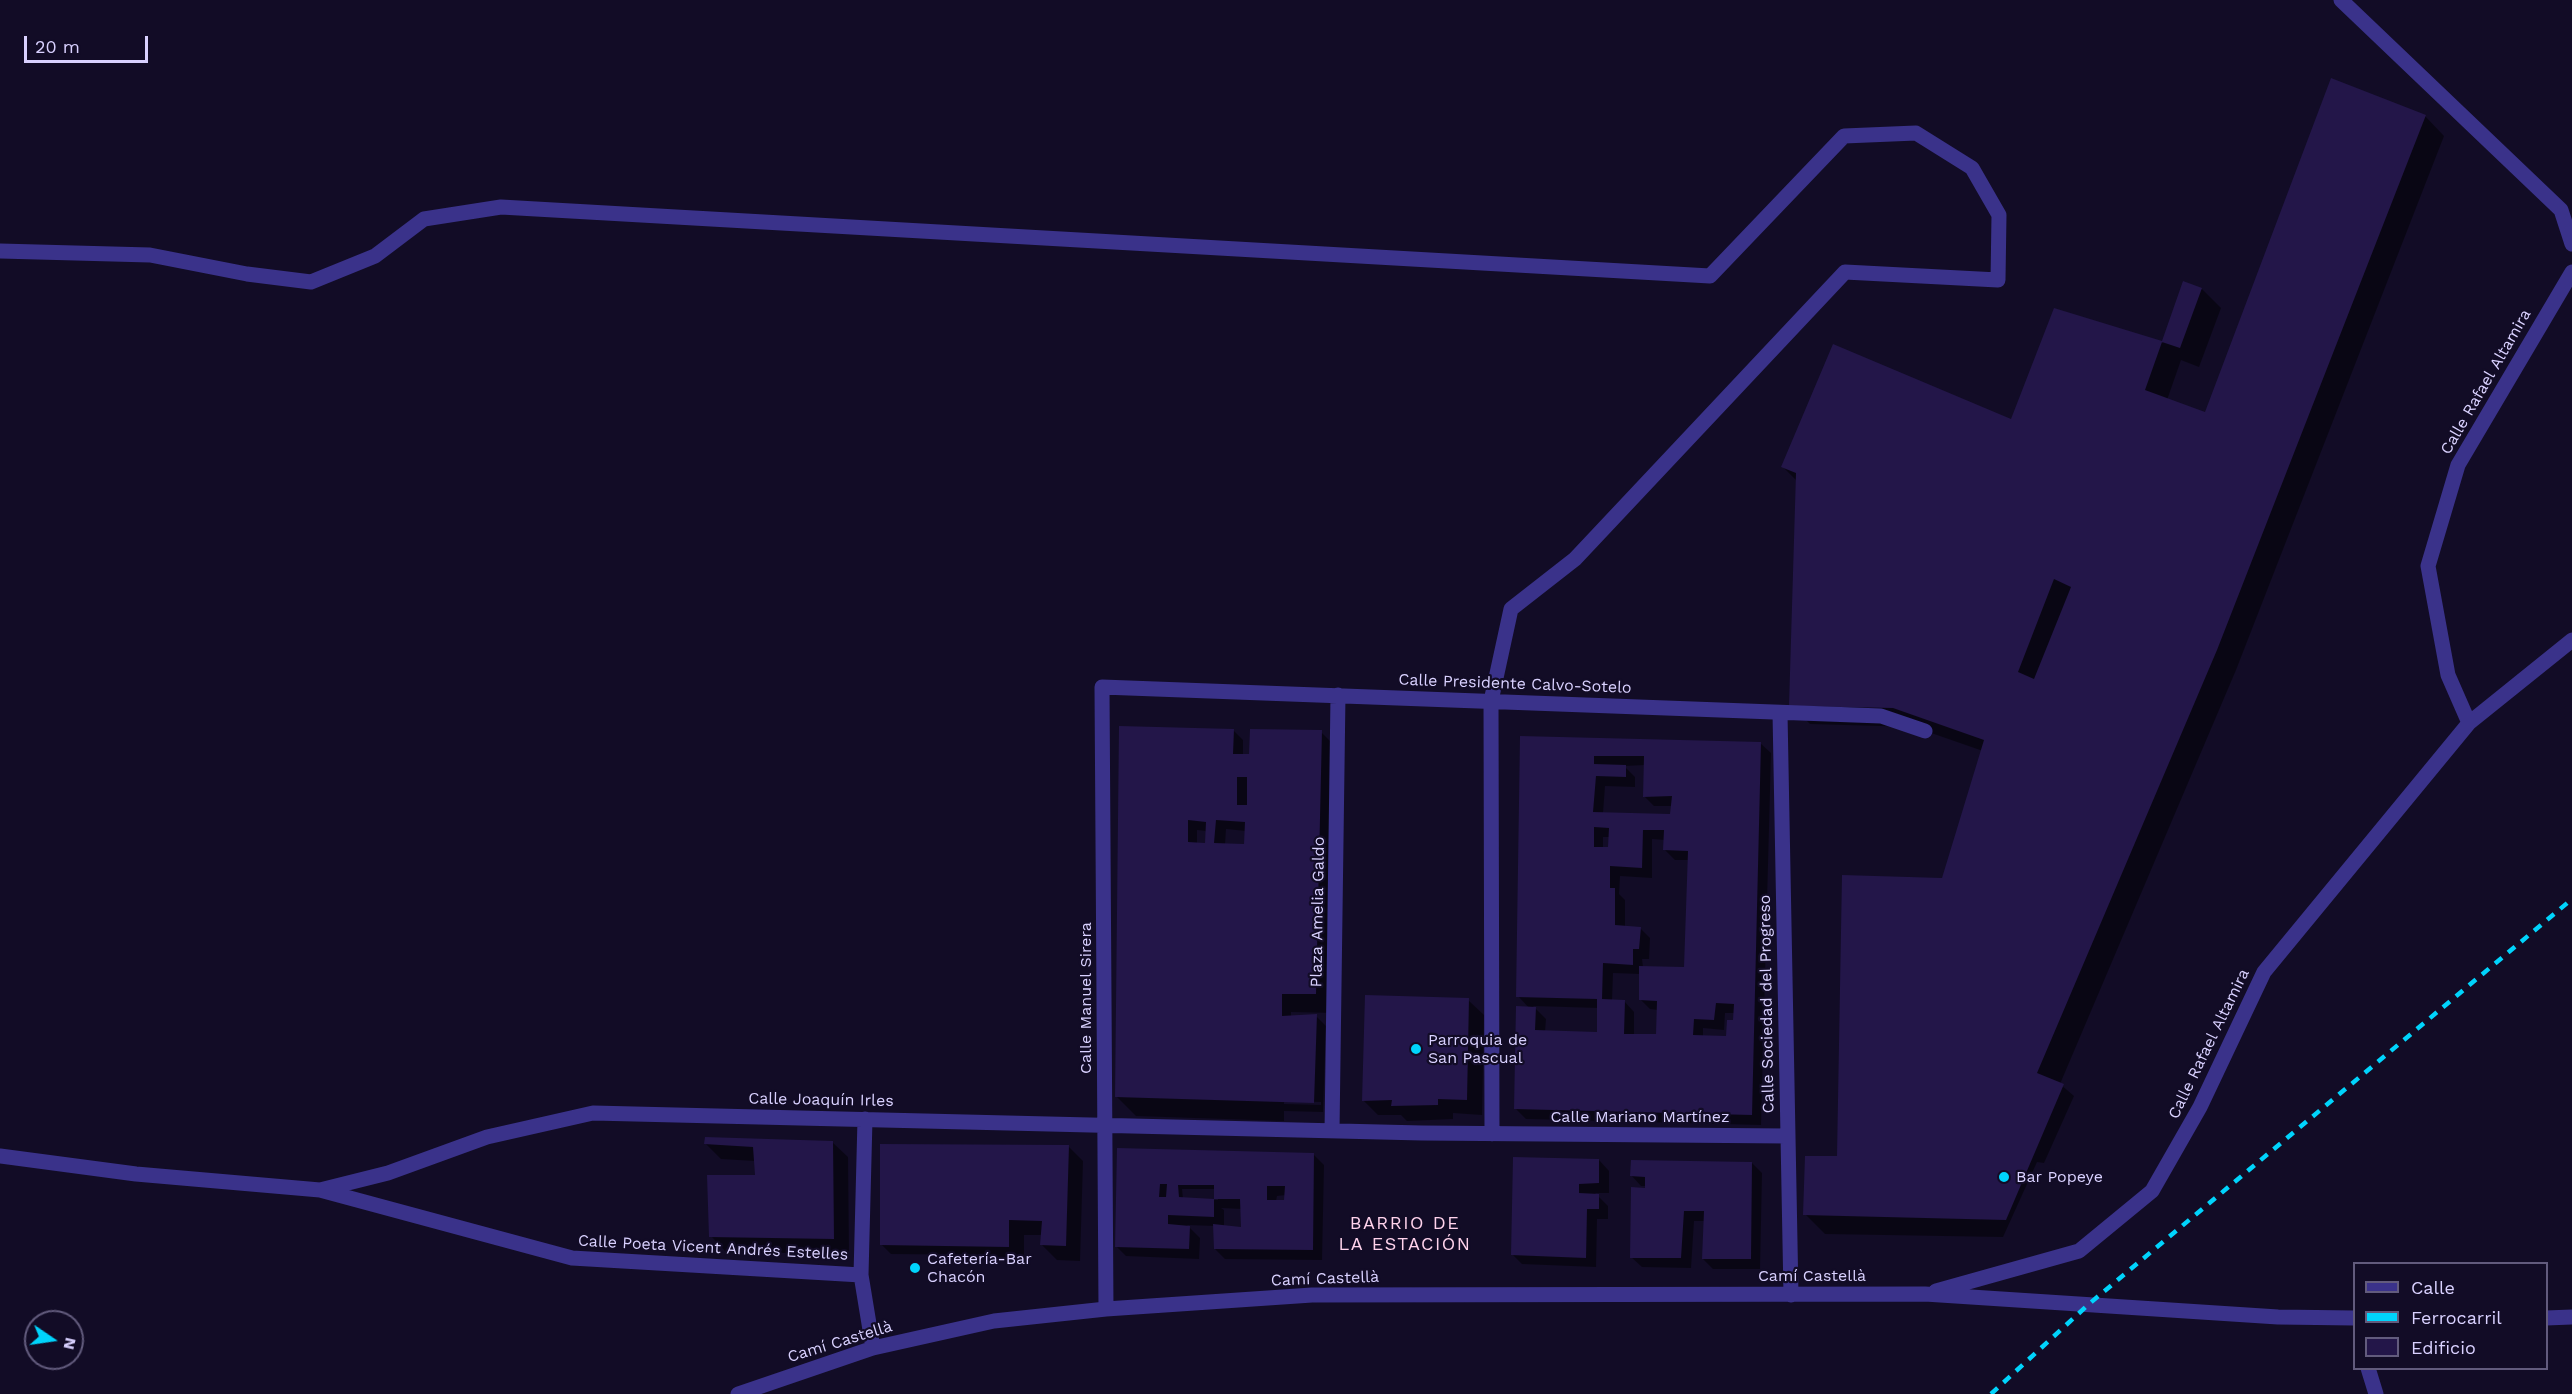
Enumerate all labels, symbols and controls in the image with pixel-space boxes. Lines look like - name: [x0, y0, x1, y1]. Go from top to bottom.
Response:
- scale bar: [27, 24, 152, 62]
- text: 20 m: [35, 36, 80, 57]
- street label: Calle Rafael Altamira: [2437, 306, 2535, 458]
- street label: Calle Presidente Calvo-Sotelo: [1398, 670, 1632, 698]
- street label: Plaza Amelia Galdo: [1307, 837, 1329, 987]
- street label: Calle Sociedad del Progreso: [1755, 895, 1779, 1113]
- street label: Calle Manuel Sirera: [1076, 922, 1096, 1074]
- street label: Calle Rafael Altamira: [2164, 966, 2254, 1122]
- place label: Parroquia de San Pascual: [1428, 1030, 1527, 1068]
- marker: Parroquia de San Pascual: [1409, 1042, 1423, 1056]
- street label: Calle Joaquín Irles: [748, 1089, 894, 1111]
- street label: Calle Mariano Martínez: [1550, 1107, 1730, 1127]
- place label: Bar Popeye: [2016, 1167, 2103, 1187]
- marker: Bar Popeye: [1997, 1170, 2011, 1184]
- district label: BARRIO DE LA ESTACIÓN: [1339, 1213, 1471, 1256]
- street label: Calle Poeta Vicent Andrés Estelles: [577, 1231, 849, 1265]
- place label: Cafetería-Bar Chacón: [927, 1249, 1032, 1287]
- marker: Cafetería-Bar Chacón: [908, 1261, 922, 1275]
- legend: [2353, 1262, 2548, 1370]
- street label: Camí Castellà: [1758, 1266, 1866, 1286]
- street label: Camí Castellà: [1271, 1268, 1379, 1290]
- text: Calle: [2411, 1277, 2455, 1298]
- text: Ferrocarril: [2411, 1307, 2502, 1328]
- north arrow: [24, 1310, 84, 1370]
- street label: Camí Castellà: [785, 1317, 895, 1367]
- text: N: [59, 1336, 81, 1352]
- text: Edificio: [2411, 1337, 2476, 1358]

